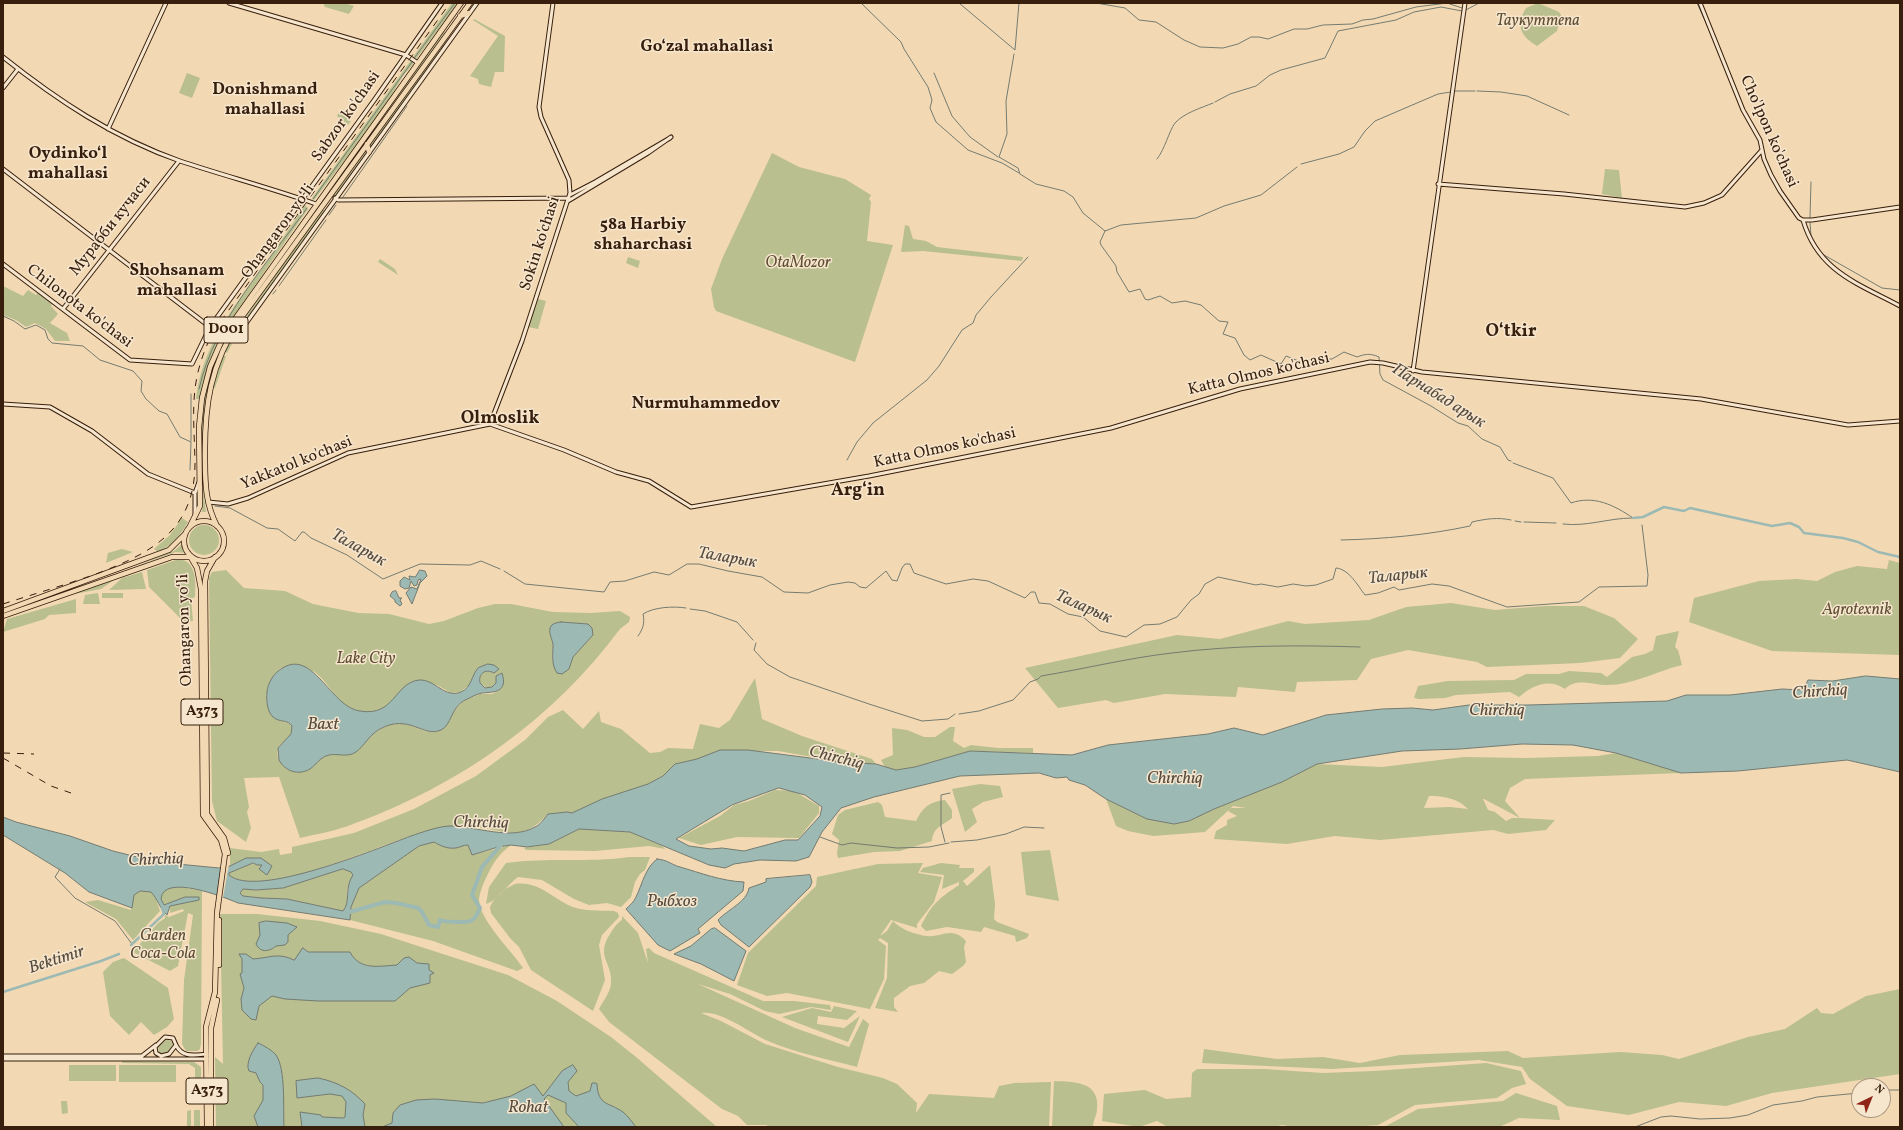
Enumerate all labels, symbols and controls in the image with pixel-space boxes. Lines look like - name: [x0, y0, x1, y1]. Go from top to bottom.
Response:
- park label: Таукуттепа: [1496, 12, 1580, 32]
- district label: Goʻzal mahallasi: [641, 38, 773, 58]
- street label: Sabzor ko'chasi: [309, 68, 385, 166]
- street label: Cho'lpon ko'chasi: [1735, 73, 1801, 191]
- district label: Donishmand mahallasi: [212, 81, 318, 121]
- district label: Oydinkoʻl mahallasi: [28, 145, 108, 185]
- street label: Мурабби кучаси: [66, 174, 156, 280]
- street label: Ohangaron yoʻli: [238, 181, 320, 283]
- street label: Sokin ko'chasi: [517, 194, 565, 294]
- district label: 58a Harbiy shaharchasi: [594, 216, 692, 256]
- park label: OtaMozor: [765, 254, 831, 274]
- street label: Chilonota ko'chasi: [22, 261, 136, 353]
- district label: Shohsanam mahallasi: [129, 262, 225, 302]
- road number: D001: [204, 317, 248, 343]
- district label: Oʻtkir: [1486, 322, 1536, 344]
- street label: Katta Olmos ko'chasi: [1186, 349, 1332, 401]
- water label: Парнабад арык: [1388, 360, 1488, 434]
- district label: Nurmuhammedov: [632, 395, 780, 415]
- district label: Olmoslik: [461, 409, 539, 431]
- street label: Katta Olmos ko'chasi: [872, 425, 1018, 473]
- street label: Yakkatol ko'chasi: [238, 433, 356, 495]
- district label: Argʻin: [831, 481, 885, 503]
- water label: Таларык: [327, 526, 389, 572]
- water label: Таларык: [696, 544, 758, 574]
- water label: Таларык: [1367, 564, 1429, 590]
- street label: Ohangaron yoʻli: [174, 573, 198, 687]
- water label: Таларык: [1052, 587, 1114, 629]
- park label: Agrotexnik: [1822, 601, 1892, 621]
- park label: Lake City: [337, 650, 395, 670]
- water label: Chirchiq: [1791, 681, 1849, 705]
- road number: A373: [181, 699, 223, 725]
- water label: Chirchiq: [1469, 702, 1525, 722]
- water label: Baхt: [307, 716, 339, 736]
- water label: Chirchiq: [806, 742, 866, 776]
- water label: Chirchiq: [1147, 770, 1203, 790]
- water label: Chirchiq: [453, 813, 509, 835]
- water label: Chirchiq: [128, 850, 184, 872]
- water label: Рыбхоз: [647, 893, 697, 913]
- park label: Garden Coca-Cola: [130, 927, 196, 965]
- water label: Bektimir: [26, 942, 88, 980]
- road number: A373: [186, 1078, 228, 1104]
- north arrow: [1851, 1078, 1891, 1118]
- text: N: [1871, 1081, 1887, 1098]
- water label: Rohat: [508, 1099, 548, 1119]

